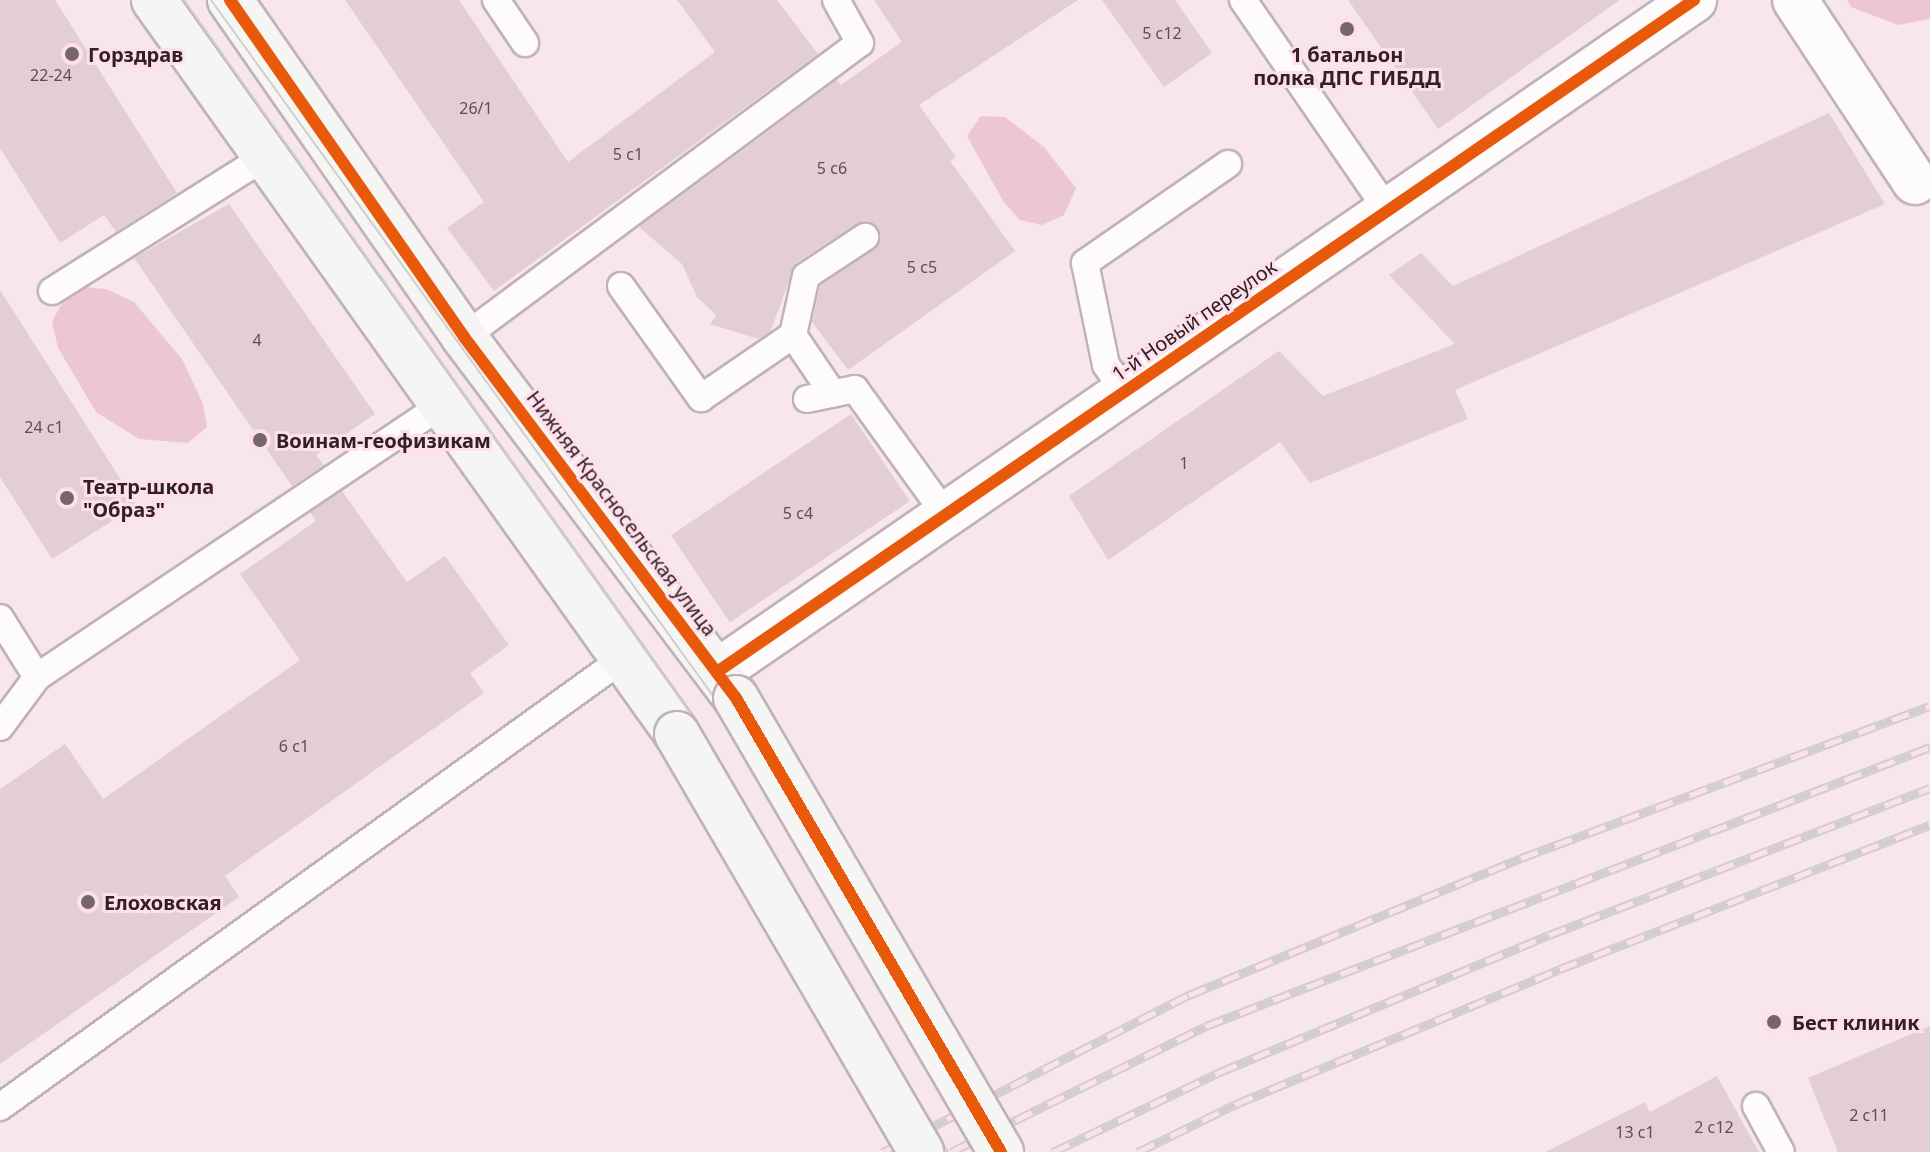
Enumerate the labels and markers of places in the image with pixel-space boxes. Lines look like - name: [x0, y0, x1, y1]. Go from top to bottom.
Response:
- marker: 1 батальон полка ДПС ГИБДД: [1338, 20, 1356, 38]
- place label: Горздрав: [88, 42, 183, 66]
- place label: 1 батальон полка ДПС ГИБДД: [1253, 42, 1441, 89]
- marker: Горздрав: [63, 45, 81, 63]
- place label: Воинам-геофизикам: [276, 428, 491, 452]
- marker: Воинам-геофизикам: [251, 431, 269, 449]
- place label: Театр-школа "Образ": [83, 474, 214, 521]
- marker: Театр-школа "Образ": [58, 489, 76, 507]
- place label: Елоховская: [104, 890, 222, 914]
- marker: Елоховская: [79, 893, 97, 911]
- place label: Бест клиник: [1792, 1010, 1920, 1034]
- marker: Бест клиник: [1763, 1011, 1785, 1033]

